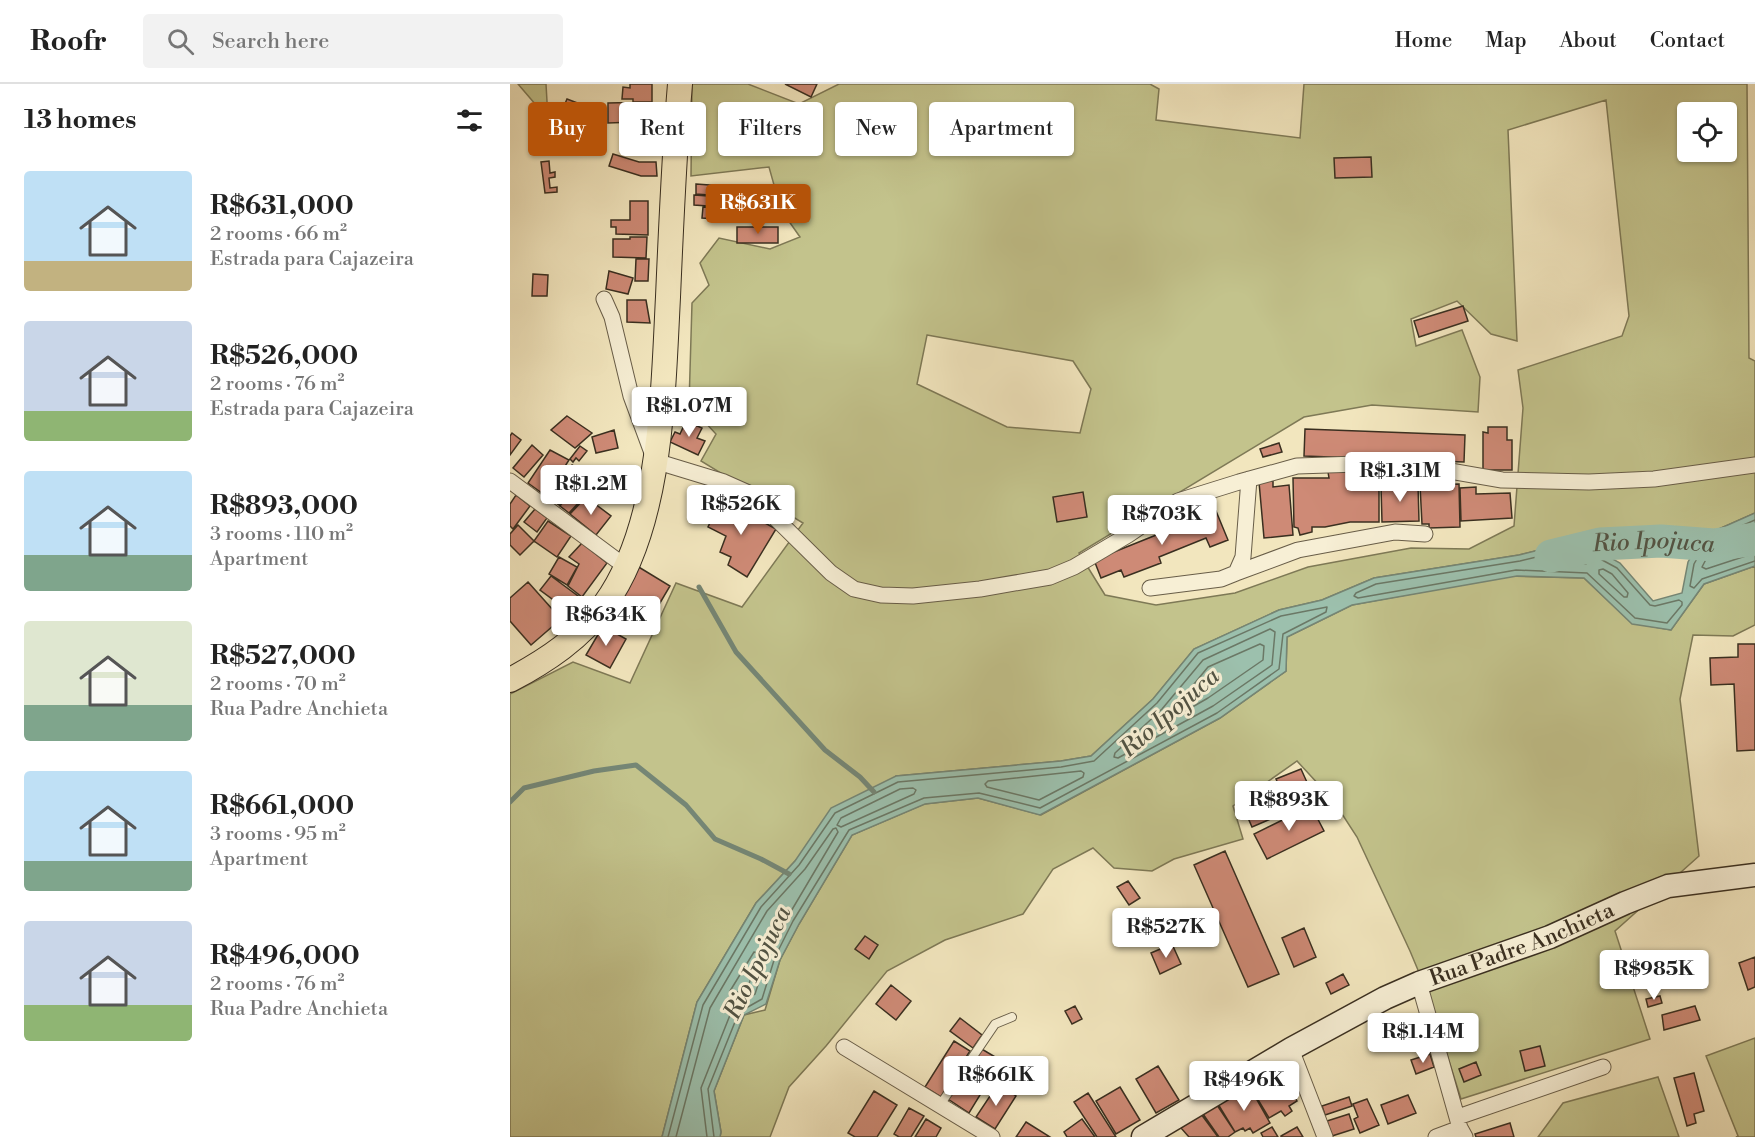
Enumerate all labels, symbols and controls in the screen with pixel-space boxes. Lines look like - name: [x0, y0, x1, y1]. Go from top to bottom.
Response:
- search box: [143, 14, 563, 68]
- text: Roofr: [30, 24, 107, 59]
- icon: search: [164, 25, 197, 58]
- text: Search here: [212, 28, 329, 55]
- text: Home: [1395, 28, 1452, 54]
- text: Map: [1485, 28, 1527, 54]
- text: About: [1560, 28, 1617, 54]
- text: Contact: [1650, 28, 1725, 54]
- chip: Buy: [528, 102, 607, 156]
- chip: Rent: [619, 102, 706, 156]
- chip: Filters: [718, 102, 823, 156]
- chip: New: [835, 102, 917, 156]
- chip: Apartment: [929, 102, 1074, 156]
- map controls: [1677, 102, 1737, 162]
- button: locate: [1677, 102, 1737, 162]
- text: 13 homes: [24, 104, 136, 136]
- icon: filters: [453, 104, 486, 137]
- pin: R$631K: [709, 184, 807, 235]
- text: R$631,000: [210, 190, 354, 222]
- text: R$631K: [720, 191, 796, 216]
- icon: home: [72, 195, 144, 267]
- text: 2 rooms · 66 m²: [210, 222, 347, 247]
- text: Estrada para Cajazeira: [210, 247, 414, 272]
- text: R$526,000: [210, 340, 358, 372]
- icon: home: [72, 345, 144, 417]
- text: 2 rooms · 76 m²: [210, 372, 344, 397]
- pin: R$1.07M: [634, 387, 744, 438]
- text: R$1.07M: [646, 394, 732, 419]
- text: Estrada para Cajazeira: [210, 397, 414, 422]
- pin: R$1.31M: [1345, 452, 1455, 503]
- text: R$1.31M: [1359, 459, 1441, 484]
- pin: R$1.2M: [542, 465, 640, 516]
- text: R$1.2M: [555, 472, 627, 497]
- pin: R$526K: [692, 485, 790, 536]
- text: R$893,000: [210, 490, 358, 522]
- text: R$526K: [701, 492, 781, 517]
- icon: home: [72, 495, 144, 567]
- pin: R$703K: [1113, 495, 1211, 546]
- text: R$703K: [1122, 502, 1202, 527]
- text: 3 rooms · 110 m²: [210, 522, 353, 547]
- water label: Rio Ipojuca: [1591, 526, 1716, 560]
- text: Apartment: [210, 547, 308, 572]
- pin: R$634K: [557, 596, 655, 647]
- text: R$634K: [565, 603, 647, 628]
- text: R$527,000: [210, 640, 356, 672]
- icon: home: [72, 645, 144, 717]
- water label: Rio Ipojuca: [1113, 661, 1226, 765]
- text: 2 rooms · 70 m²: [210, 672, 346, 697]
- text: Rua Padre Anchieta: [210, 697, 388, 722]
- pin: R$893K: [1240, 781, 1338, 832]
- text: R$893K: [1249, 788, 1329, 813]
- text: R$661,000: [210, 790, 354, 822]
- icon: home: [72, 795, 144, 867]
- text: 3 rooms · 95 m²: [210, 822, 346, 847]
- text: Apartment: [210, 847, 308, 872]
- street label: Rua Padre Anchieta: [1426, 896, 1619, 992]
- water label: Rio Ipojuca: [717, 901, 799, 1025]
- pin: R$527K: [1117, 908, 1215, 959]
- text: R$527K: [1126, 915, 1206, 940]
- text: R$496,000: [210, 940, 360, 972]
- icon: home: [72, 945, 144, 1017]
- pin: R$985K: [1605, 950, 1703, 1001]
- text: R$985K: [1614, 957, 1694, 982]
- text: 2 rooms · 76 m²: [210, 972, 344, 997]
- text: Rua Padre Anchieta: [210, 997, 388, 1022]
- pin: R$1.14M: [1368, 1013, 1478, 1064]
- text: R$1.14M: [1382, 1020, 1464, 1045]
- pin: R$661K: [947, 1056, 1045, 1107]
- pin: R$496K: [1195, 1061, 1293, 1112]
- text: R$661K: [957, 1063, 1035, 1088]
- text: R$496K: [1203, 1068, 1285, 1093]

